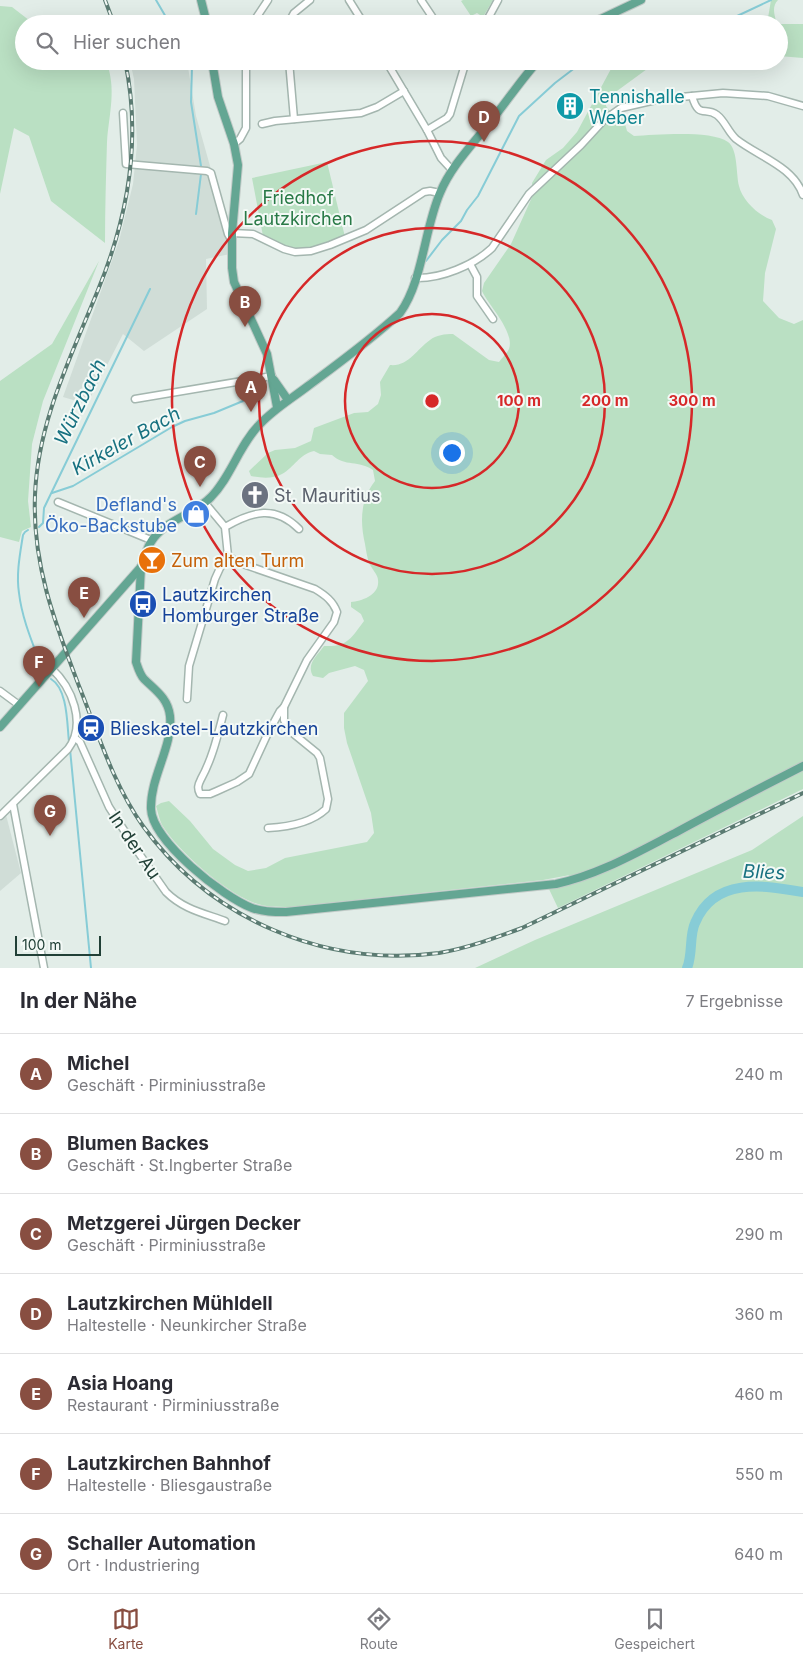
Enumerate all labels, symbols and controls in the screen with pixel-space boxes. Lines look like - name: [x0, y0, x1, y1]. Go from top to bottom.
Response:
- search box: [15, 15, 788, 70]
- icon: search: [33, 29, 61, 57]
- text: Hier suchen: [73, 31, 181, 54]
- place label: Tennishalle Weber: [589, 86, 685, 128]
- building icon: Tennishalle Weber: [555, 91, 585, 121]
- pin: D: [468, 101, 500, 142]
- park label: Friedhof Lautzkirchen: [243, 187, 353, 229]
- pin: B: [229, 286, 261, 327]
- water label: Würzbach: [49, 355, 111, 449]
- pin: A: [235, 371, 267, 412]
- text: 100 m: [497, 391, 541, 410]
- text: 200 m: [582, 391, 628, 410]
- text: 300 m: [668, 391, 716, 410]
- centre of rings: [423, 392, 441, 410]
- water label: Kirkeler Bach: [68, 402, 184, 480]
- your location: [439, 440, 465, 466]
- pin: C: [184, 446, 216, 487]
- church icon: St. Mauritius: [240, 480, 270, 510]
- place label: St. Mauritius: [274, 485, 381, 506]
- place label: Defland's Öko-Backstube: [45, 494, 177, 536]
- shop icon: Defland's Öko-Backstube: [181, 499, 211, 529]
- bar icon: Zum alten Turm: [137, 545, 167, 575]
- place label: Zum alten Turm: [171, 550, 304, 571]
- pin: E: [68, 577, 100, 618]
- place label: Lautzkirchen Homburger Straße: [162, 584, 319, 626]
- bus stop icon: Lautzkirchen Homburger Straße: [128, 589, 158, 619]
- pin: F: [23, 646, 55, 687]
- station icon: Blieskastel-Lautzkirchen: [76, 713, 106, 743]
- place label: Blieskastel-Lautzkirchen: [110, 718, 318, 739]
- pin: G: [34, 795, 66, 836]
- street label: In der Au: [105, 807, 165, 883]
- water label: Blies: [742, 860, 786, 884]
- scale bar: [15, 933, 101, 956]
- text: 100 m: [22, 936, 62, 953]
- text: In der Nähe: [20, 988, 137, 1013]
- text: 7 Ergebnisse: [686, 991, 783, 1011]
- text: Michel: [67, 1052, 129, 1075]
- text: A: [30, 1064, 42, 1084]
- text: 240 m: [735, 1064, 783, 1084]
- text: Geschäft · Pirminiusstraße: [67, 1075, 266, 1095]
- text: Blumen Backes: [67, 1132, 209, 1155]
- text: B: [31, 1144, 41, 1164]
- text: 280 m: [735, 1144, 783, 1164]
- text: Geschäft · St.Ingberter Straße: [67, 1155, 292, 1175]
- text: Metzgerei Jürgen Decker: [67, 1212, 301, 1235]
- text: C: [30, 1224, 42, 1244]
- text: 290 m: [735, 1224, 783, 1244]
- text: Geschäft · Pirminiusstraße: [67, 1235, 266, 1255]
- text: Lautzkirchen Mühldell: [67, 1292, 273, 1315]
- text: D: [30, 1304, 42, 1324]
- text: 360 m: [735, 1304, 783, 1324]
- text: Haltestelle · Neunkircher Straße: [67, 1315, 307, 1335]
- text: Asia Hoang: [67, 1372, 173, 1395]
- text: E: [31, 1384, 41, 1404]
- text: 460 m: [734, 1384, 783, 1404]
- text: Restaurant · Pirminiusstraße: [67, 1395, 279, 1415]
- text: Lautzkirchen Bahnhof: [67, 1452, 271, 1475]
- text: F: [31, 1464, 41, 1484]
- text: 550 m: [735, 1464, 783, 1484]
- text: Haltestelle · Bliesgaustraße: [67, 1475, 272, 1495]
- text: Schaller Automation: [67, 1532, 256, 1555]
- text: G: [30, 1544, 42, 1564]
- text: 640 m: [734, 1544, 783, 1564]
- text: Ort · Industriering: [67, 1555, 200, 1575]
- tab: Karte: [108, 1605, 144, 1652]
- tab: Route: [360, 1605, 398, 1652]
- tab: Gespeichert: [614, 1605, 695, 1652]

